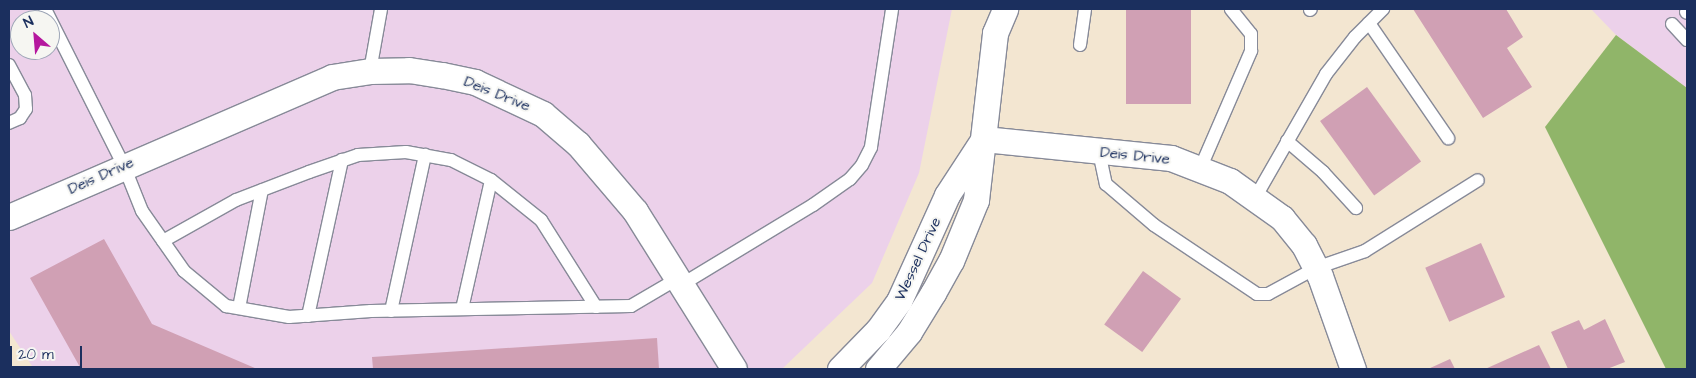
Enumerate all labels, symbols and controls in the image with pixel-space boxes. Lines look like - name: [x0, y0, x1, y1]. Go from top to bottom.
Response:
- north arrow: [10, 10, 60, 60]
- text: N: [20, 12, 37, 33]
- street label: Deis Drive: [461, 73, 533, 115]
- street label: Deis Drive: [1099, 143, 1171, 169]
- street label: Deis Drive: [65, 154, 137, 198]
- street label: Wessel Drive: [891, 214, 945, 304]
- scale bar: [12, 336, 85, 368]
- text: 20 m: [18, 344, 54, 365]

